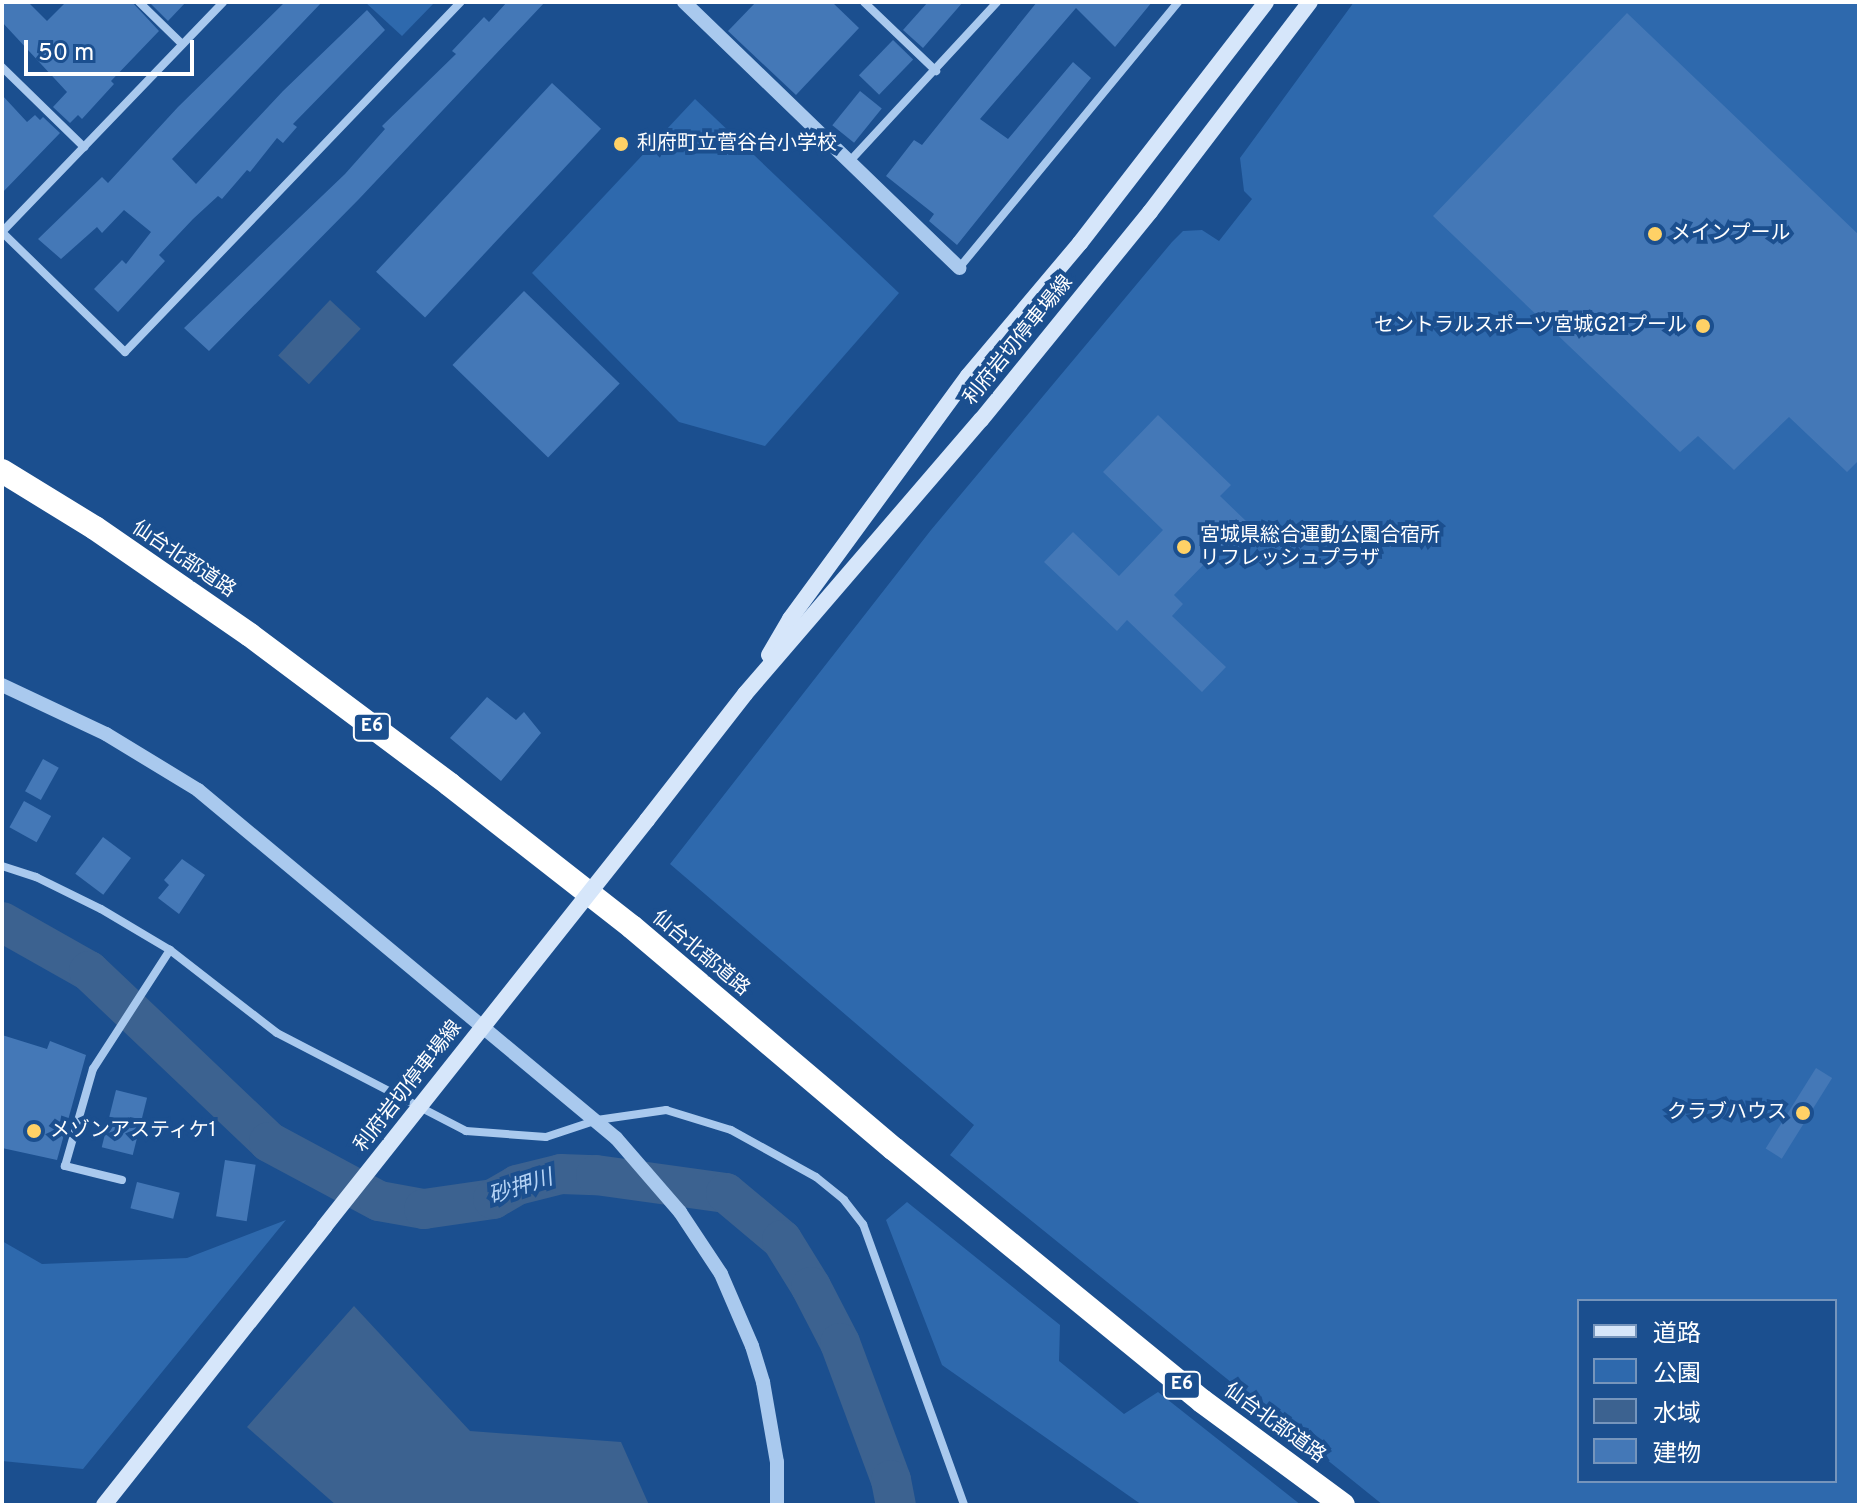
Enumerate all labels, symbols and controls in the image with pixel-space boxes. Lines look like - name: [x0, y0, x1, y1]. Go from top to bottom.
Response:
- scale bar: [28, 24, 198, 74]
- text: 50 m: [38, 39, 94, 69]
- place label: 利府町立菅谷台小学校: [637, 132, 837, 156]
- marker: 利府町立菅谷台小学校: [612, 135, 630, 153]
- place label: メインプール: [1671, 222, 1791, 246]
- marker: メインプール: [1646, 225, 1664, 243]
- street label: 利府岩切停車場線: [959, 271, 1079, 411]
- place label: セントラルスポーツ宮城G21プール: [1374, 314, 1687, 338]
- marker: セントラルスポーツ宮城G21プール: [1694, 317, 1712, 335]
- street label: 仙台北部道路: [127, 517, 239, 603]
- place label: 宮城県総合運動公園合宿所 リフレッシュプラザ: [1200, 524, 1440, 571]
- marker: 宮城県総合運動公園合宿所 リフレッシュプラザ: [1175, 538, 1193, 556]
- road number: E6: [352, 713, 392, 741]
- street label: 仙台北部道路: [646, 906, 754, 1002]
- street label: 利府岩切停車場線: [350, 1017, 468, 1157]
- place label: クラブハウス: [1667, 1101, 1787, 1125]
- marker: クラブハウス: [1794, 1104, 1812, 1122]
- place label: メゾンアスティケ1: [50, 1119, 217, 1143]
- marker: メゾンアスティケ1: [25, 1122, 43, 1140]
- water label: 砂押川: [486, 1165, 556, 1211]
- legend: [1577, 1299, 1837, 1483]
- text: 道路: [1653, 1320, 1701, 1350]
- text: 公園: [1653, 1360, 1701, 1390]
- road number: E6: [1162, 1371, 1202, 1399]
- street label: 仙台北部道路: [1218, 1379, 1330, 1469]
- text: 水域: [1653, 1400, 1701, 1430]
- text: 建物: [1653, 1440, 1701, 1470]

